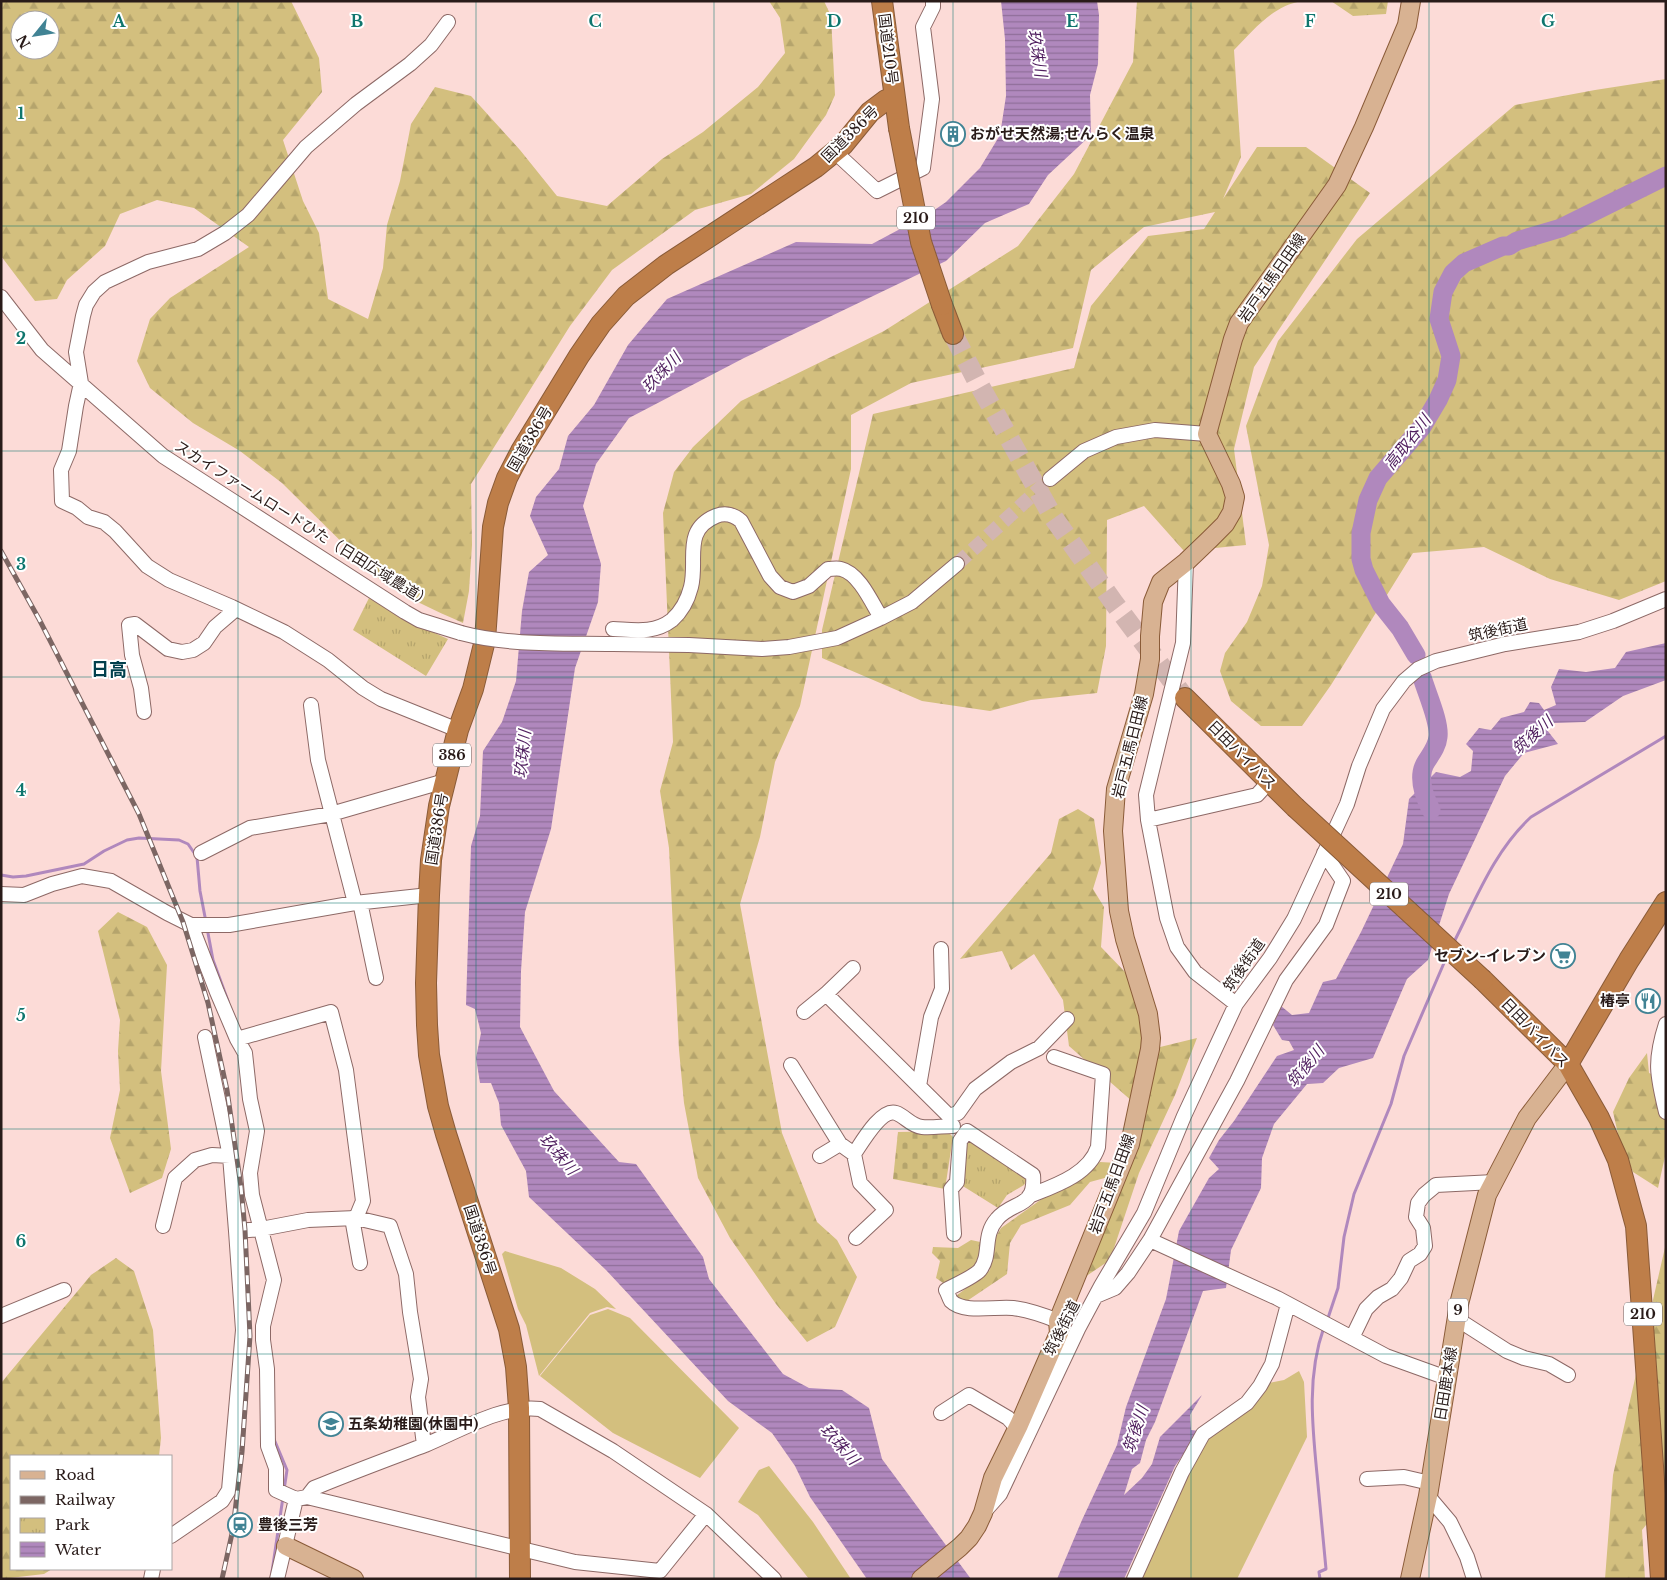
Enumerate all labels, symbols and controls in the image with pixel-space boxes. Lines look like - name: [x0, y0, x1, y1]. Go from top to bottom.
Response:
- north arrow: [10, 10, 60, 60]
- text: A: [112, 11, 127, 31]
- text: B: [351, 11, 364, 31]
- text: C: [588, 11, 602, 31]
- text: D: [827, 11, 841, 31]
- text: E: [1066, 11, 1078, 31]
- text: F: [1304, 11, 1316, 31]
- text: G: [1541, 11, 1555, 31]
- street label: 国道210号: [875, 12, 902, 86]
- water label: 玖珠川: [1024, 28, 1052, 80]
- text: N: [13, 31, 35, 52]
- street label: 国道386号: [817, 101, 882, 166]
- text: 1: [18, 103, 25, 123]
- building icon: おがせ天然湯;せんらく温泉: [940, 121, 966, 147]
- place label: おがせ天然湯;せんらく温泉: [970, 124, 1154, 143]
- road number: 210: [897, 207, 935, 230]
- street label: 岩戸五馬日田線: [1234, 229, 1309, 326]
- text: 2: [16, 328, 26, 348]
- water label: 玖珠川: [637, 346, 686, 396]
- street label: 国道386号: [503, 402, 556, 475]
- water label: 高取谷川: [1379, 409, 1436, 473]
- street label: スカイファームロードひた（日田広域農道）: [171, 436, 435, 611]
- text: 3: [16, 554, 26, 574]
- street label: 筑後街道: [1467, 614, 1529, 645]
- district label: 日高: [91, 659, 127, 681]
- street label: 岩戸五馬日田線: [1108, 694, 1151, 800]
- water label: 筑後川: [1507, 710, 1558, 758]
- street label: 日田バイパス: [1204, 716, 1281, 793]
- water label: 玖珠川: [510, 727, 535, 779]
- road number: 386: [433, 744, 471, 766]
- text: 4: [16, 780, 26, 800]
- street label: 国道386号: [421, 791, 452, 866]
- road number: 210: [1370, 882, 1408, 906]
- street label: 筑後街道: [1219, 935, 1269, 995]
- supermarket icon: セブン-イレブン: [1550, 943, 1576, 969]
- place label: セブン-イレブン: [1434, 946, 1546, 965]
- restaurant icon: 椿亭: [1635, 988, 1661, 1014]
- place label: 椿亭: [1600, 991, 1630, 1010]
- street label: 日田バイパス: [1497, 994, 1573, 1072]
- text: 5: [16, 1005, 26, 1025]
- water label: 筑後川: [1282, 1040, 1329, 1091]
- water label: 玖珠川: [536, 1129, 584, 1180]
- street label: 岩戸五馬日田線: [1085, 1131, 1138, 1236]
- street label: 国道386号: [460, 1202, 501, 1277]
- text: 6: [16, 1231, 27, 1251]
- street label: 筑後街道: [1039, 1297, 1084, 1359]
- road number: 9: [1448, 1298, 1468, 1322]
- road number: 210: [1624, 1302, 1662, 1326]
- street label: 日田鹿本線: [1430, 1345, 1461, 1422]
- water label: 筑後川: [1118, 1401, 1153, 1455]
- school or university icon: 五条幼稚園(休園中): [318, 1411, 344, 1437]
- place label: 五条幼稚園(休園中): [348, 1414, 478, 1433]
- water label: 玖珠川: [817, 1419, 865, 1470]
- legend: [10, 1455, 172, 1570]
- text: Road: [55, 1465, 95, 1484]
- text: Railway: [55, 1490, 116, 1509]
- station icon: 豊後三芳: [227, 1512, 253, 1538]
- text: Park: [55, 1515, 91, 1534]
- place label: 豊後三芳: [258, 1515, 318, 1534]
- text: Water: [54, 1540, 102, 1559]

